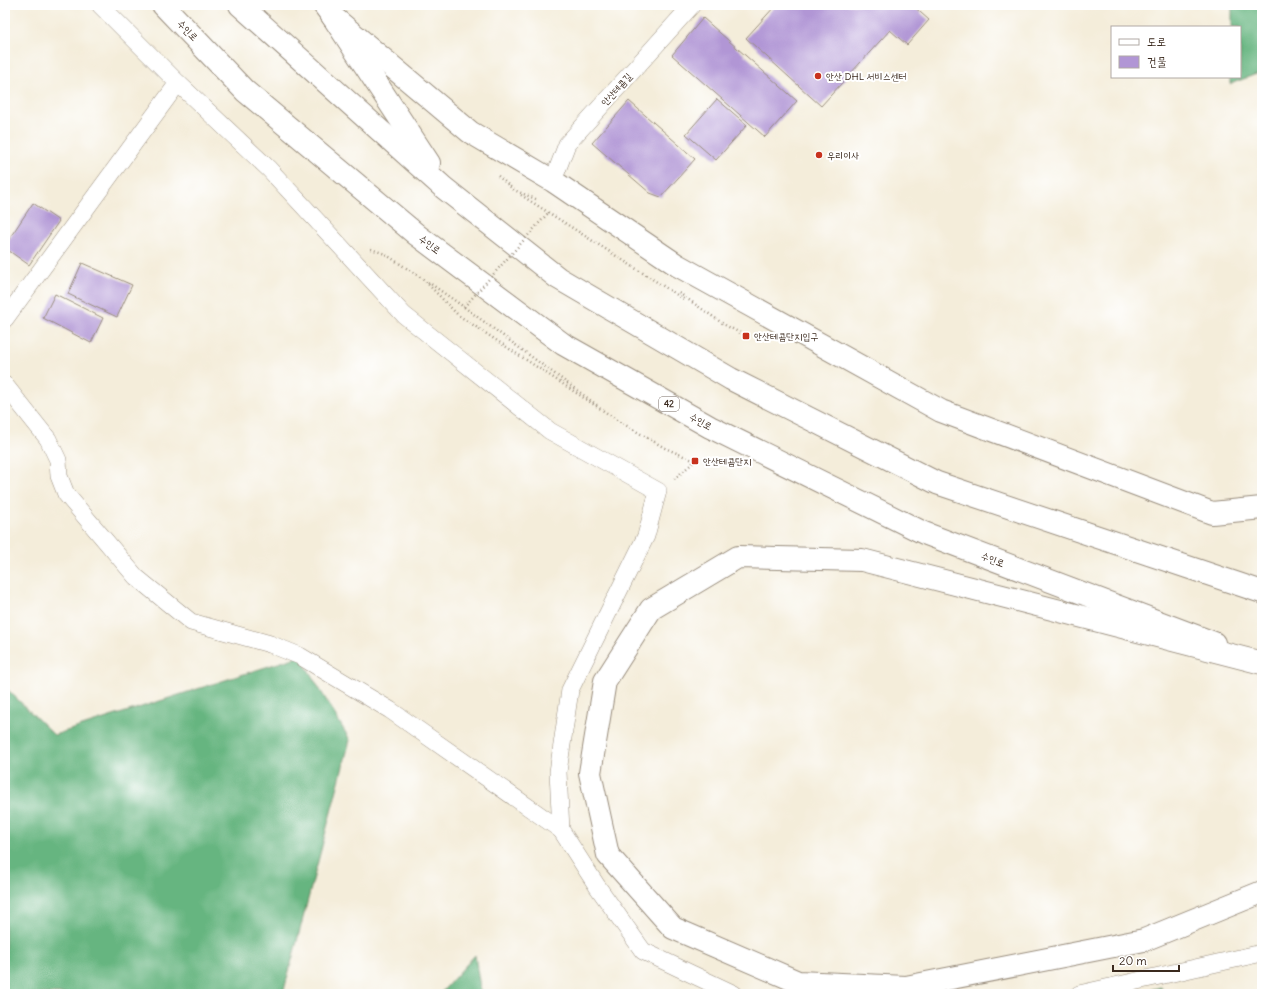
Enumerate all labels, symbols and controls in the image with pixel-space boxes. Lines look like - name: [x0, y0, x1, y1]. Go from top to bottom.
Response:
- street label: 수인로: [175, 17, 201, 44]
- legend: [1111, 26, 1241, 78]
- text: 도로: [1147, 34, 1166, 49]
- text: 건물: [1147, 54, 1167, 69]
- street label: 안산테콤길: [598, 70, 635, 109]
- place label: 안산 DHL 서비스센터: [826, 70, 907, 83]
- marker: 안산 DHL 서비스센터: [813, 71, 823, 81]
- place label: 우리이사: [827, 149, 859, 162]
- marker: 우리이사: [814, 150, 824, 160]
- street label: 수인로: [416, 232, 443, 257]
- place label: 안산테콤단지입구: [754, 330, 818, 343]
- marker: 안산테콤단지입구: [741, 331, 751, 341]
- road number: 42: [659, 397, 679, 411]
- street label: 수인로: [687, 410, 714, 433]
- place label: 안산테콤단지: [703, 455, 751, 468]
- marker: 안산테콤단지: [690, 456, 700, 466]
- street label: 수인로: [979, 549, 1006, 570]
- scale bar: [1113, 947, 1179, 973]
- text: 20 m: [1119, 953, 1147, 968]

